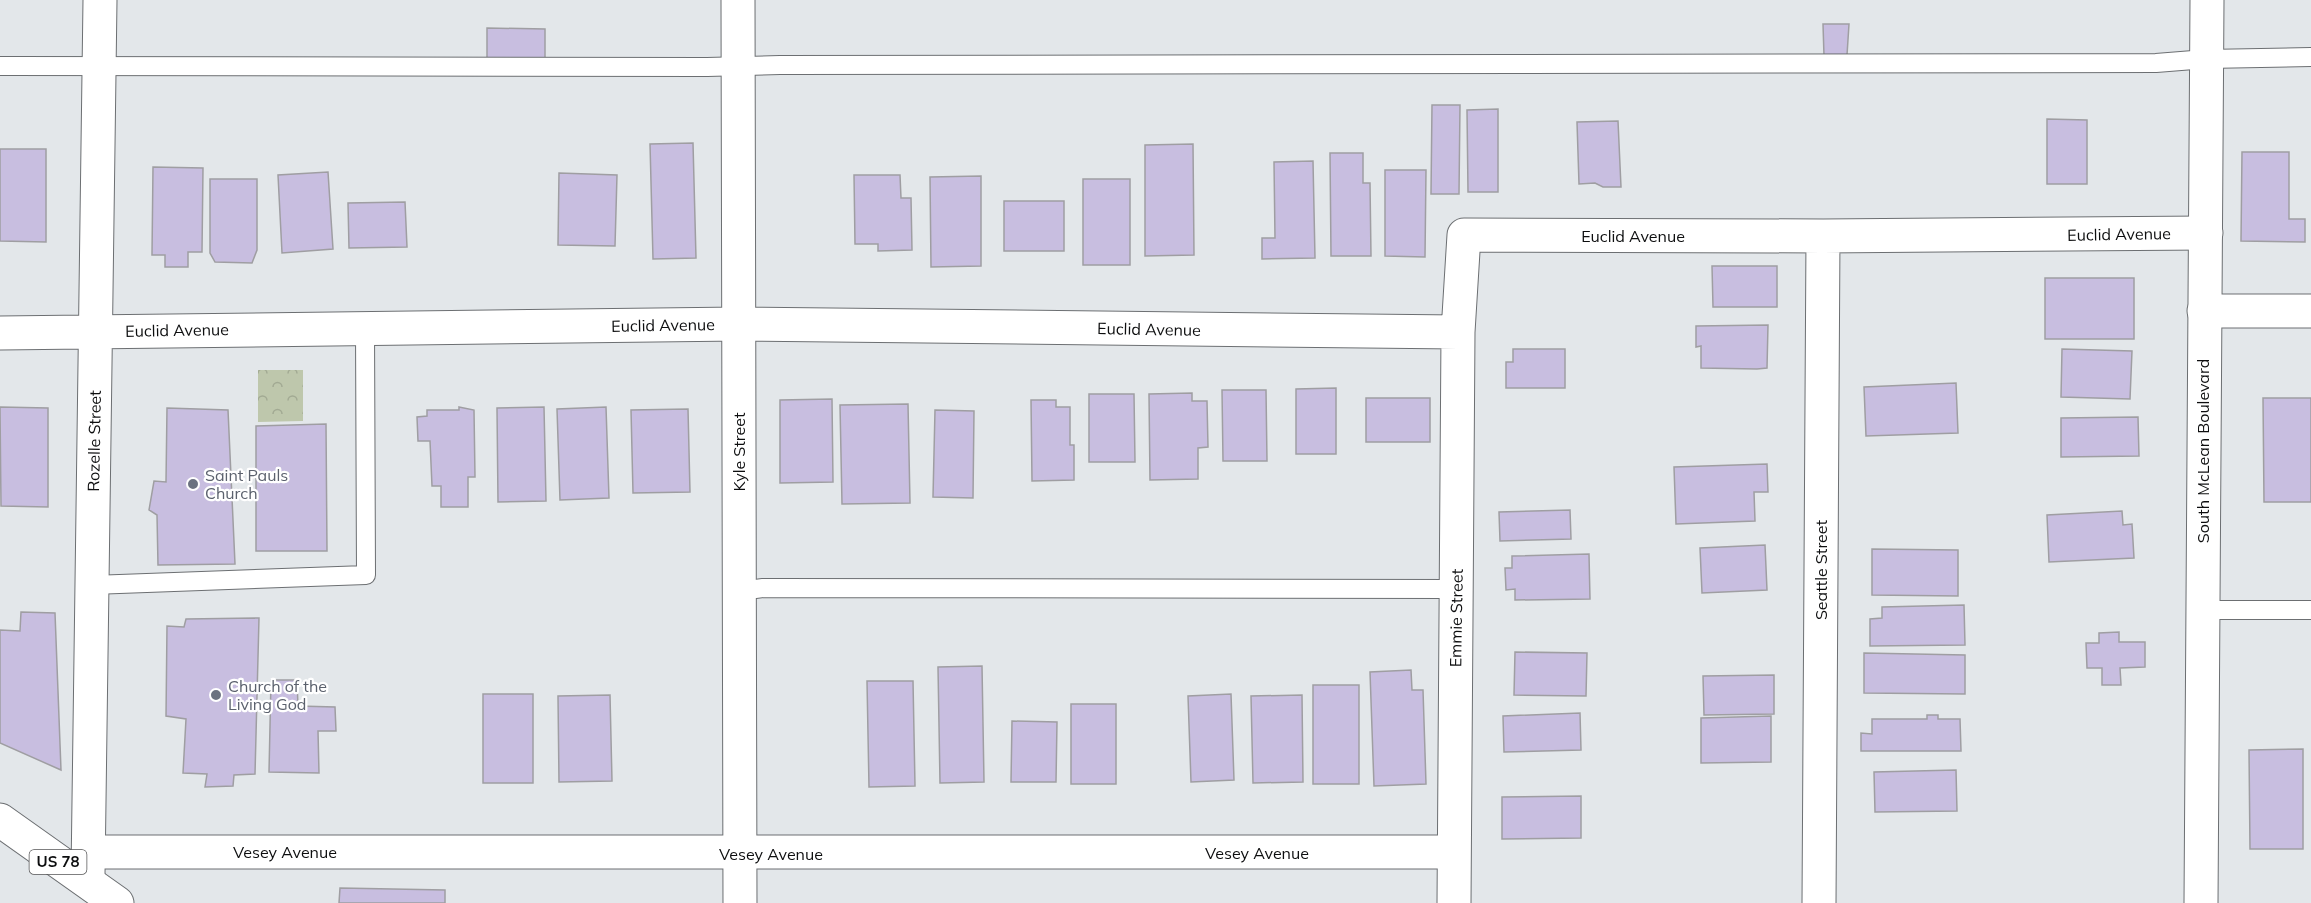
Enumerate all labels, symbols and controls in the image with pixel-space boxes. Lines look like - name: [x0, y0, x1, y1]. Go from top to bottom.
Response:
- street label: Euclid Avenue: [2067, 223, 2171, 245]
- street label: Euclid Avenue: [1581, 226, 1685, 246]
- street label: Euclid Avenue: [611, 314, 715, 336]
- street label: Euclid Avenue: [1097, 318, 1201, 340]
- street label: Euclid Avenue: [125, 319, 229, 341]
- street label: South McLean Boulevard: [2193, 359, 2213, 543]
- street label: Rozelle Street: [83, 390, 105, 492]
- street label: Kyle Street: [729, 412, 749, 492]
- place label: Saint Pauls Church: [205, 465, 288, 503]
- marker: Saint Pauls Church: [186, 477, 200, 491]
- street label: Seattle Street: [1811, 520, 1831, 620]
- street label: Emmie Street: [1445, 568, 1467, 667]
- place label: Church of the Living God: [228, 676, 327, 714]
- marker: Church of the Living God: [209, 688, 223, 702]
- street label: Vesey Avenue: [233, 842, 337, 862]
- street label: Vesey Avenue: [1205, 843, 1309, 863]
- street label: Vesey Avenue: [719, 844, 823, 864]
- road number: US 78: [29, 850, 86, 874]

